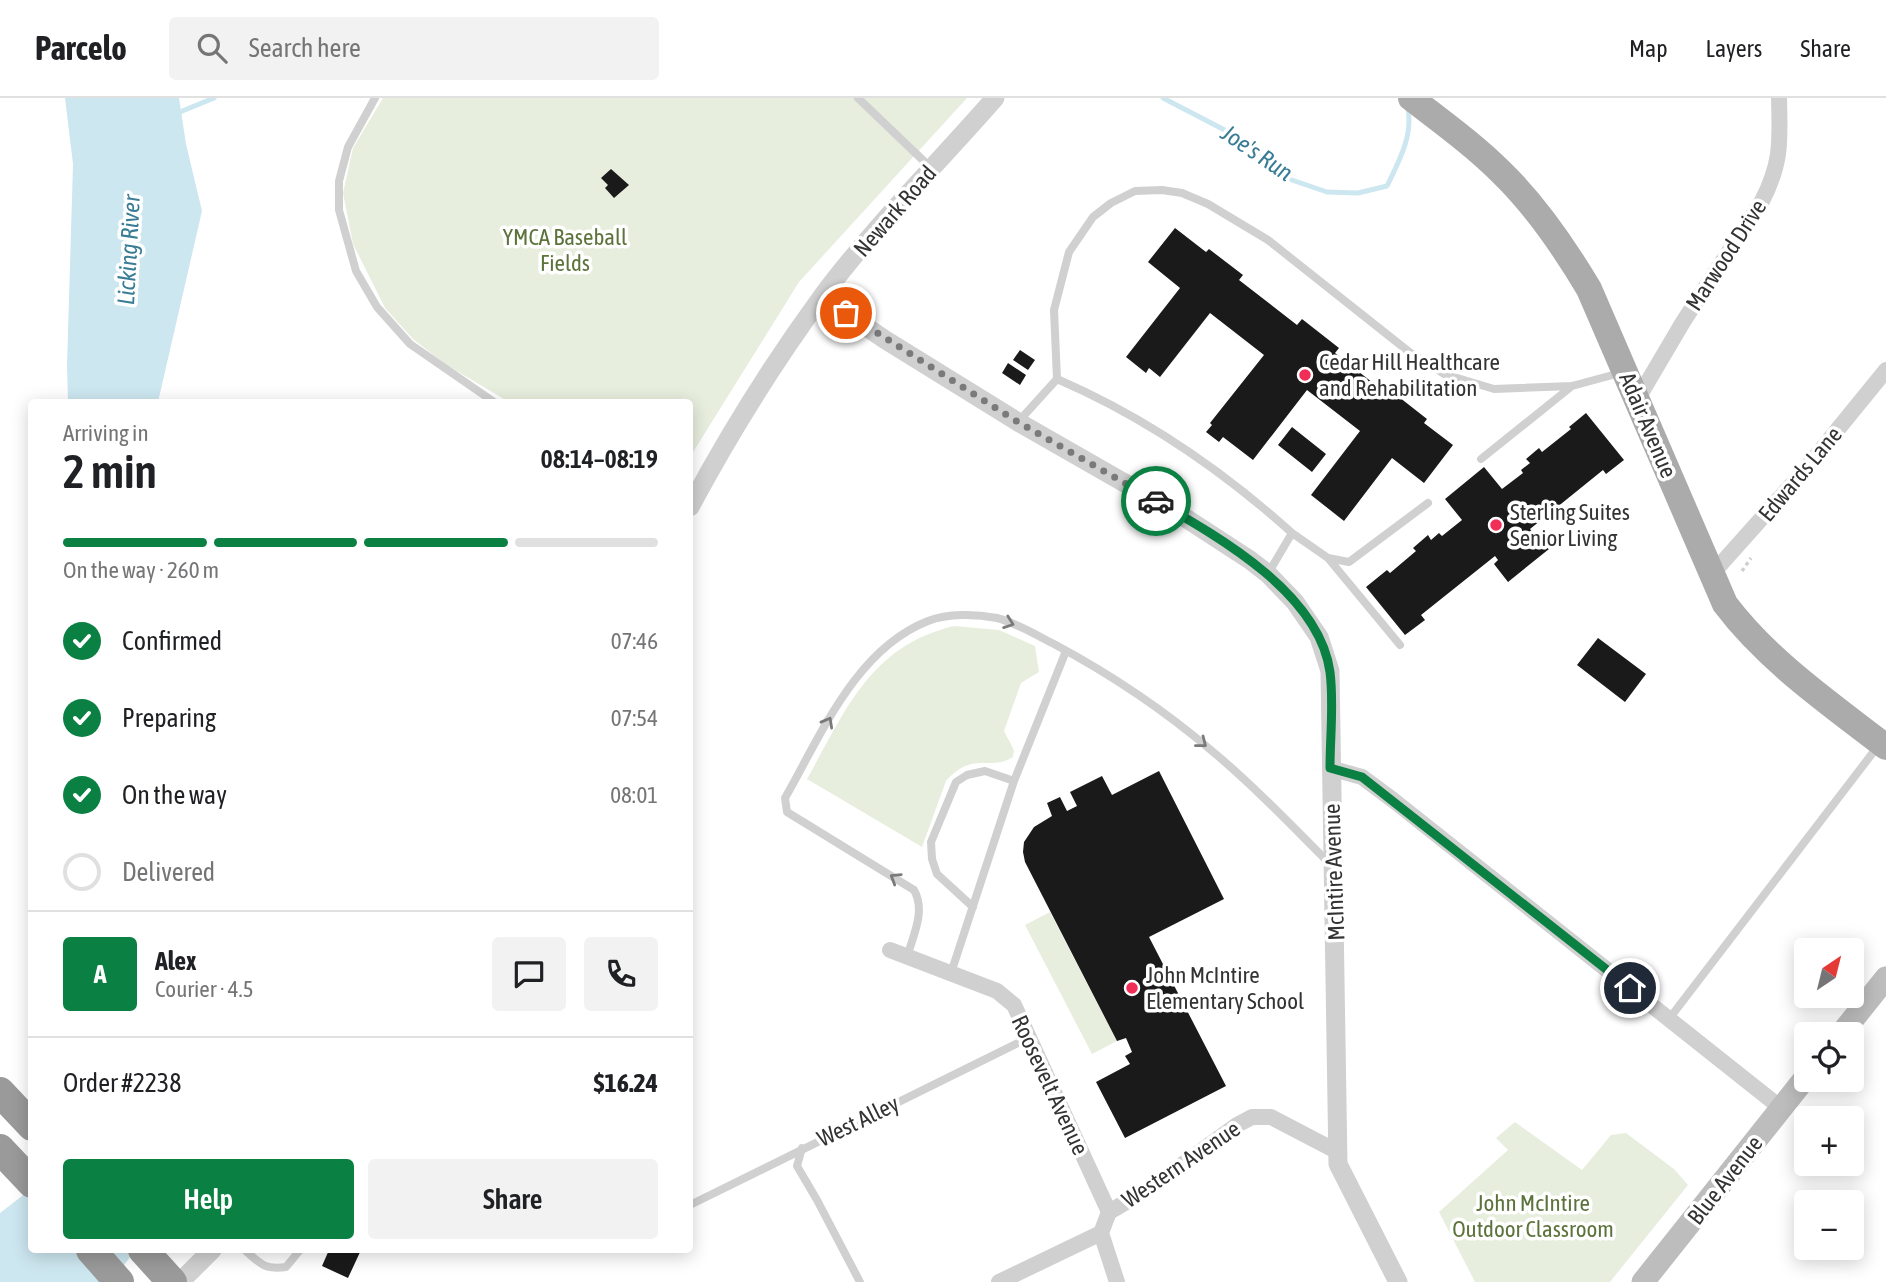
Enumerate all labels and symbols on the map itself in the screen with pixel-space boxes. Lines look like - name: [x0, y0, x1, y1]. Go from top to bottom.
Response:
- water label: Joe's Run: [1216, 118, 1298, 186]
- street label: Newark Road: [848, 160, 942, 262]
- water label: Licking River: [112, 193, 145, 306]
- street label: Marwood Drive: [1681, 195, 1771, 315]
- park label: YMCA Baseball Fields: [503, 224, 627, 276]
- pin: [816, 283, 876, 343]
- place label: Cedar Hill Healthcare and Rehabilitation: [1319, 349, 1500, 401]
- marker: Cedar Hill Healthcare and Rehabilitation: [1297, 367, 1313, 383]
- street label: Adair Avenue: [1614, 368, 1682, 482]
- street label: Edwards Lane: [1753, 422, 1847, 526]
- courier: [1121, 466, 1191, 536]
- place label: Sterling Suites Senior Living: [1510, 499, 1630, 551]
- marker: Sterling Suites Senior Living: [1488, 517, 1504, 533]
- one-way arrow: [1003, 615, 1015, 629]
- one-way arrow: [820, 717, 833, 729]
- one-way arrow: [1194, 734, 1206, 747]
- street label: McIntire Avenue: [1319, 803, 1349, 941]
- one-way arrow: [890, 873, 903, 886]
- north arrow: [1794, 938, 1864, 1008]
- pin: [1600, 958, 1660, 1018]
- place label: John McIntire Elementary School: [1146, 962, 1304, 1014]
- marker: John McIntire Elementary School: [1124, 980, 1140, 996]
- street label: Roosevelt Avenue: [1006, 1011, 1094, 1159]
- street label: West Alley: [813, 1090, 903, 1152]
- street label: Western Avenue: [1117, 1115, 1245, 1213]
- street label: Blue Avenue: [1682, 1130, 1768, 1230]
- park label: John McIntire Outdoor Classroom: [1452, 1190, 1614, 1242]

